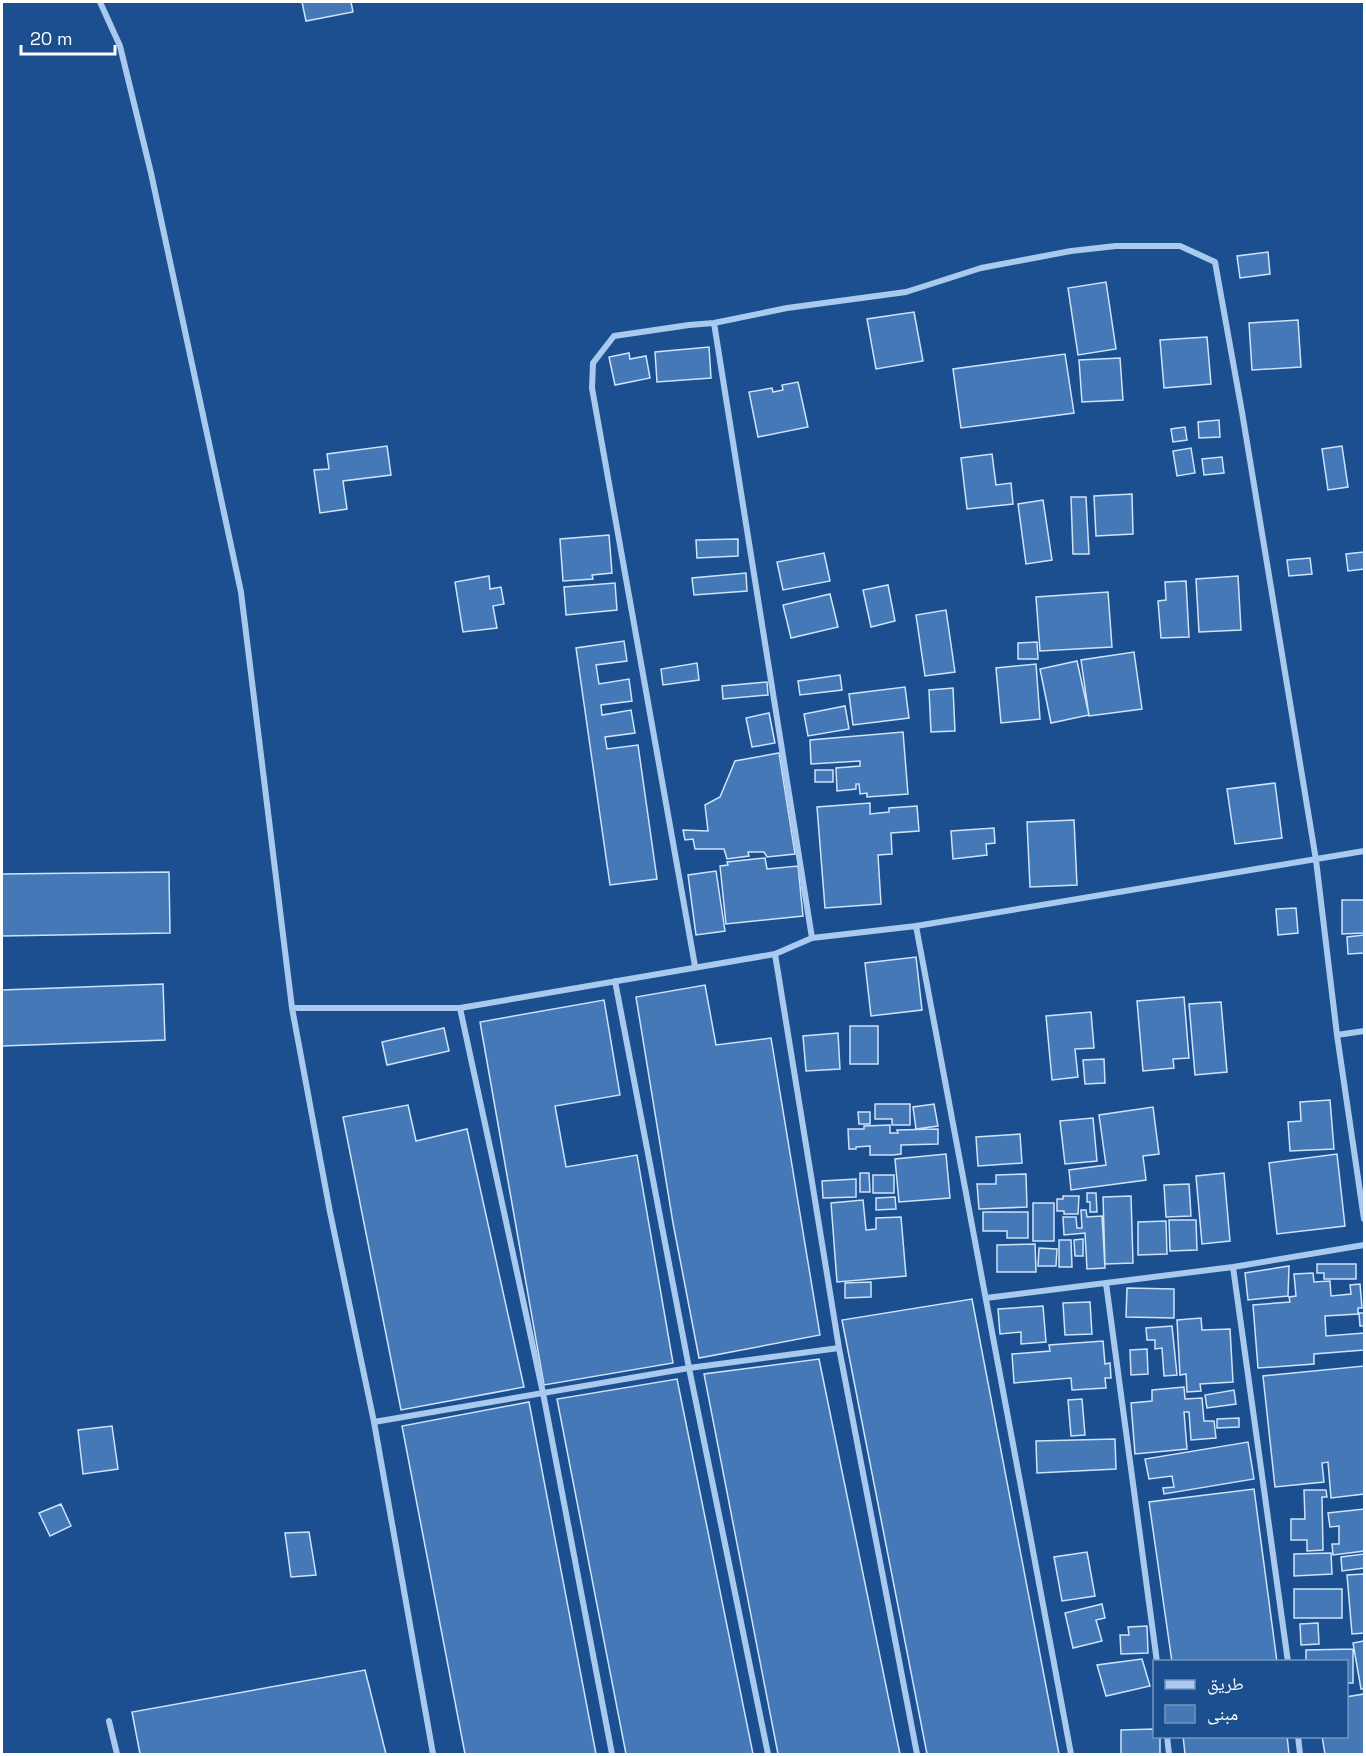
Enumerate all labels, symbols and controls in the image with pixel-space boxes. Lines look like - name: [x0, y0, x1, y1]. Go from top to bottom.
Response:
- scale bar: [21, 18, 116, 56]
- text: 20 m: [30, 27, 73, 50]
- legend: [1153, 1660, 1348, 1738]
- text: طريق: [1207, 1672, 1244, 1695]
- text: مبنى: [1207, 1702, 1238, 1725]

